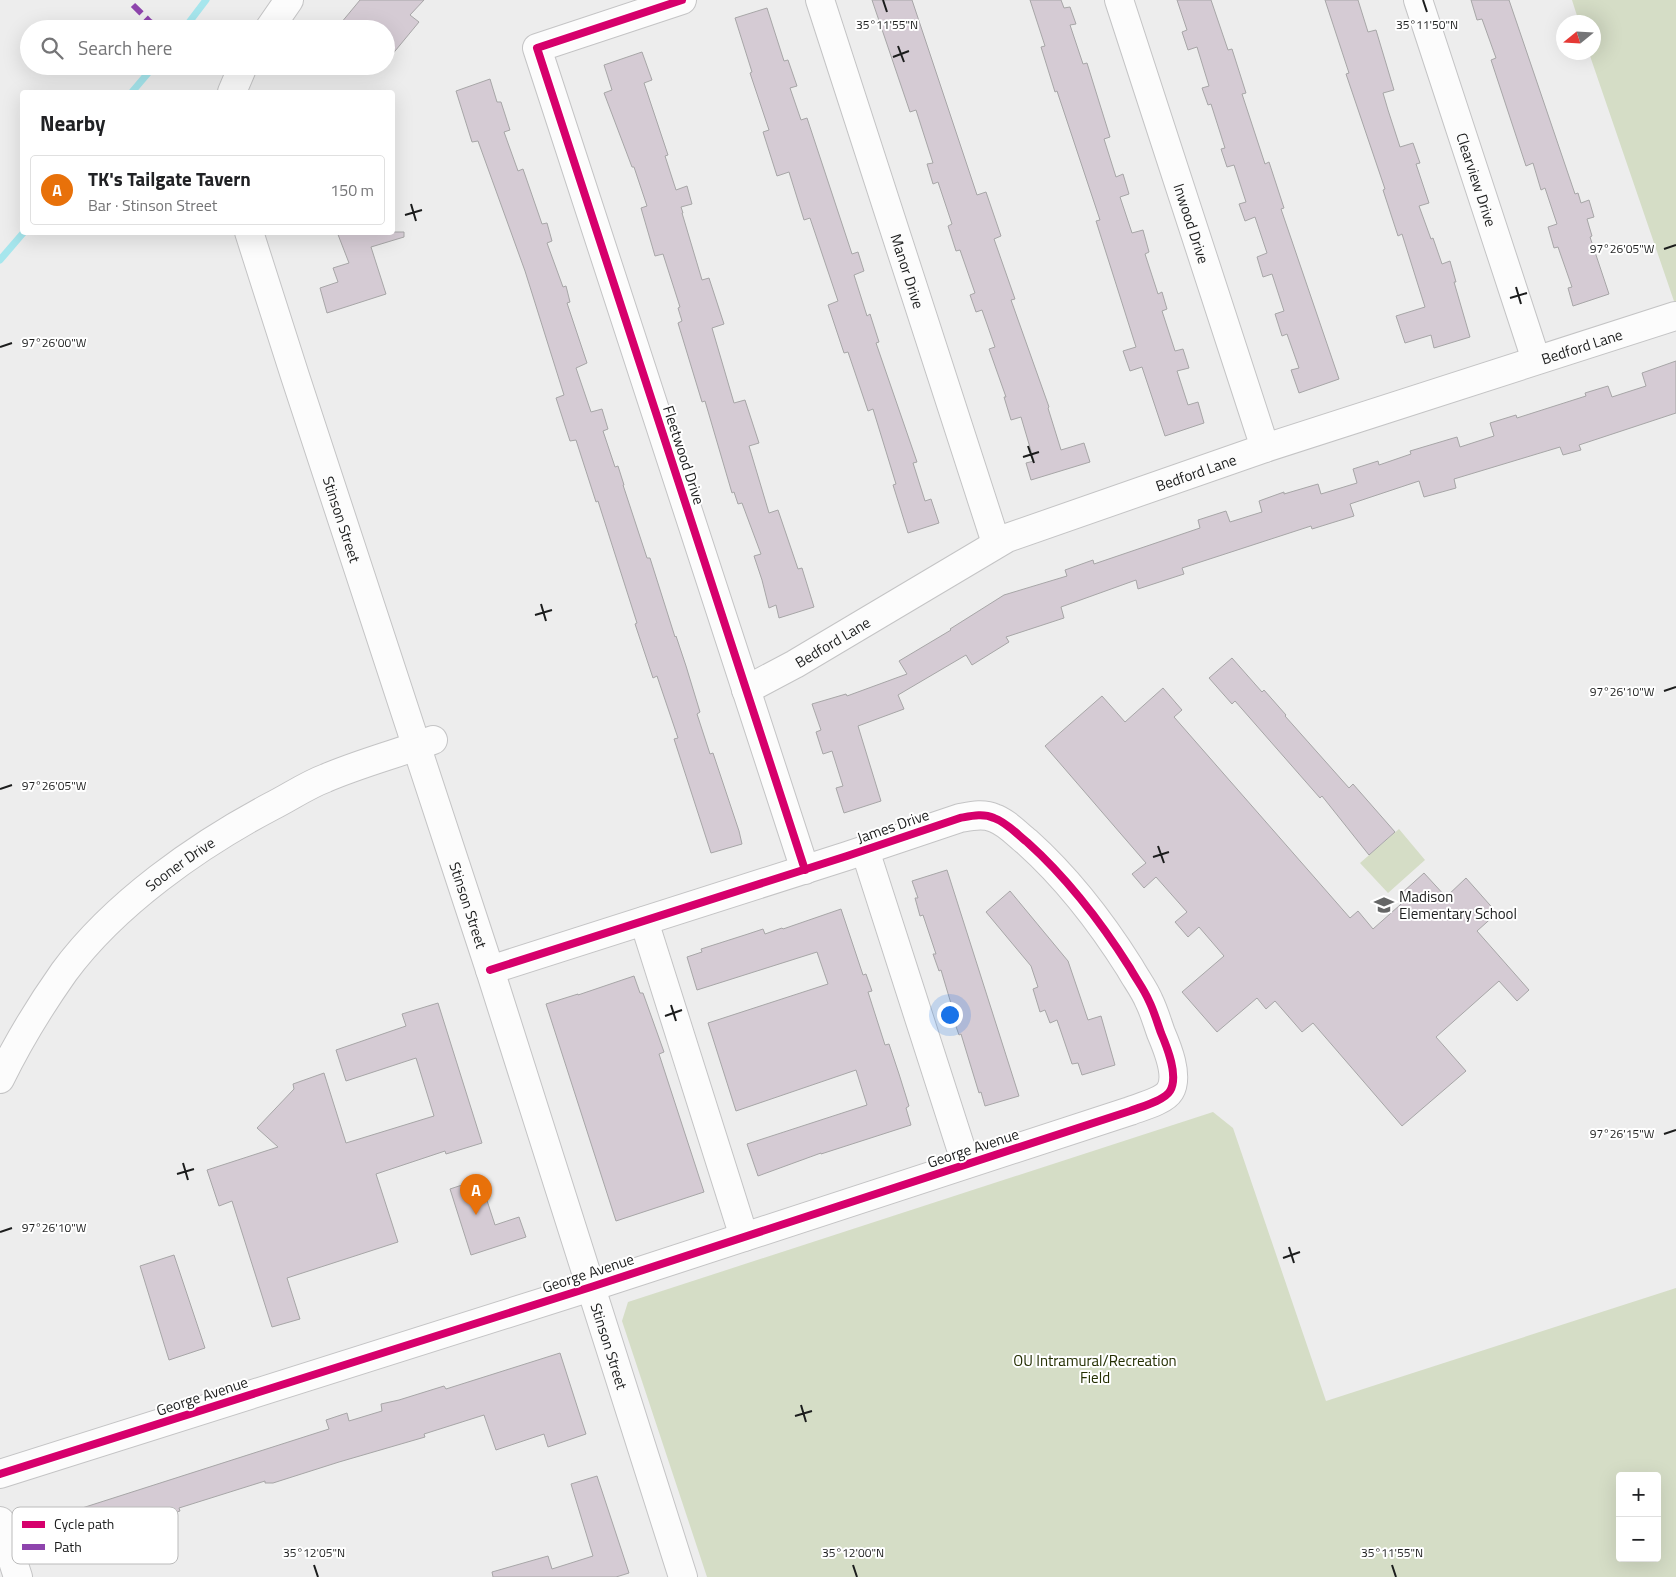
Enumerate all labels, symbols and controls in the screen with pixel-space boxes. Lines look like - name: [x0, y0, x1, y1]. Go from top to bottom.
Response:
- text: 35°11'55"N: [856, 15, 918, 34]
- text: 35°11'50"N: [1396, 15, 1458, 34]
- north arrow: [1556, 15, 1601, 60]
- search box: [20, 20, 395, 75]
- text: Search here: [78, 33, 172, 62]
- icon: search: [38, 34, 66, 62]
- text: Nearby: [40, 107, 105, 139]
- street label: Clearview Drive: [1451, 130, 1503, 230]
- text: TK's Tailgate Tavern: [88, 164, 251, 193]
- text: A: [52, 178, 62, 202]
- text: 150 m: [330, 178, 374, 202]
- street label: Inwood Drive: [1168, 180, 1216, 266]
- text: Bar · Stinson Street: [88, 193, 217, 217]
- street label: Manor Drive: [885, 231, 931, 312]
- text: 97°26'05"W: [1590, 239, 1655, 258]
- street label: Bedford Lane: [1538, 322, 1625, 370]
- text: 97°26'00"W: [22, 333, 87, 352]
- street label: Fleetwood Drive: [657, 402, 711, 508]
- street label: Bedford Lane: [1152, 447, 1239, 497]
- street label: Stinson Street: [317, 473, 367, 566]
- street label: Bedford Lane: [790, 610, 874, 673]
- text: 97°26'10"W: [1590, 682, 1655, 701]
- text: 97°26'05"W: [22, 776, 87, 795]
- street label: James Drive: [854, 803, 932, 849]
- street label: Sooner Drive: [140, 831, 219, 897]
- street label: Stinson Street: [444, 859, 494, 952]
- place label: Madison Elementary School: [1399, 885, 1517, 925]
- school or university icon: Madison Elementary School: [1373, 894, 1395, 916]
- your location: [937, 1002, 963, 1028]
- street label: George Avenue: [924, 1122, 1022, 1174]
- text: 97°26'15"W: [1590, 1124, 1655, 1143]
- pin: A: [460, 1174, 492, 1215]
- text: 97°26'10"W: [22, 1218, 87, 1237]
- street label: George Avenue: [539, 1247, 637, 1299]
- street label: Stinson Street: [585, 1300, 634, 1393]
- park label: OU Intramural/Recreation Field: [1013, 1349, 1177, 1389]
- street label: George Avenue: [153, 1370, 251, 1422]
- map controls: [1616, 1472, 1661, 1562]
- button: +: [1616, 1472, 1661, 1517]
- legend: [12, 1507, 178, 1564]
- text: Cycle path: [54, 1513, 114, 1534]
- button: −: [1616, 1517, 1661, 1562]
- text: Path: [54, 1536, 82, 1557]
- text: 35°12'05"N: [283, 1543, 345, 1562]
- text: 35°12'00"N: [822, 1543, 884, 1562]
- text: 35°11'55"N: [1361, 1543, 1423, 1562]

